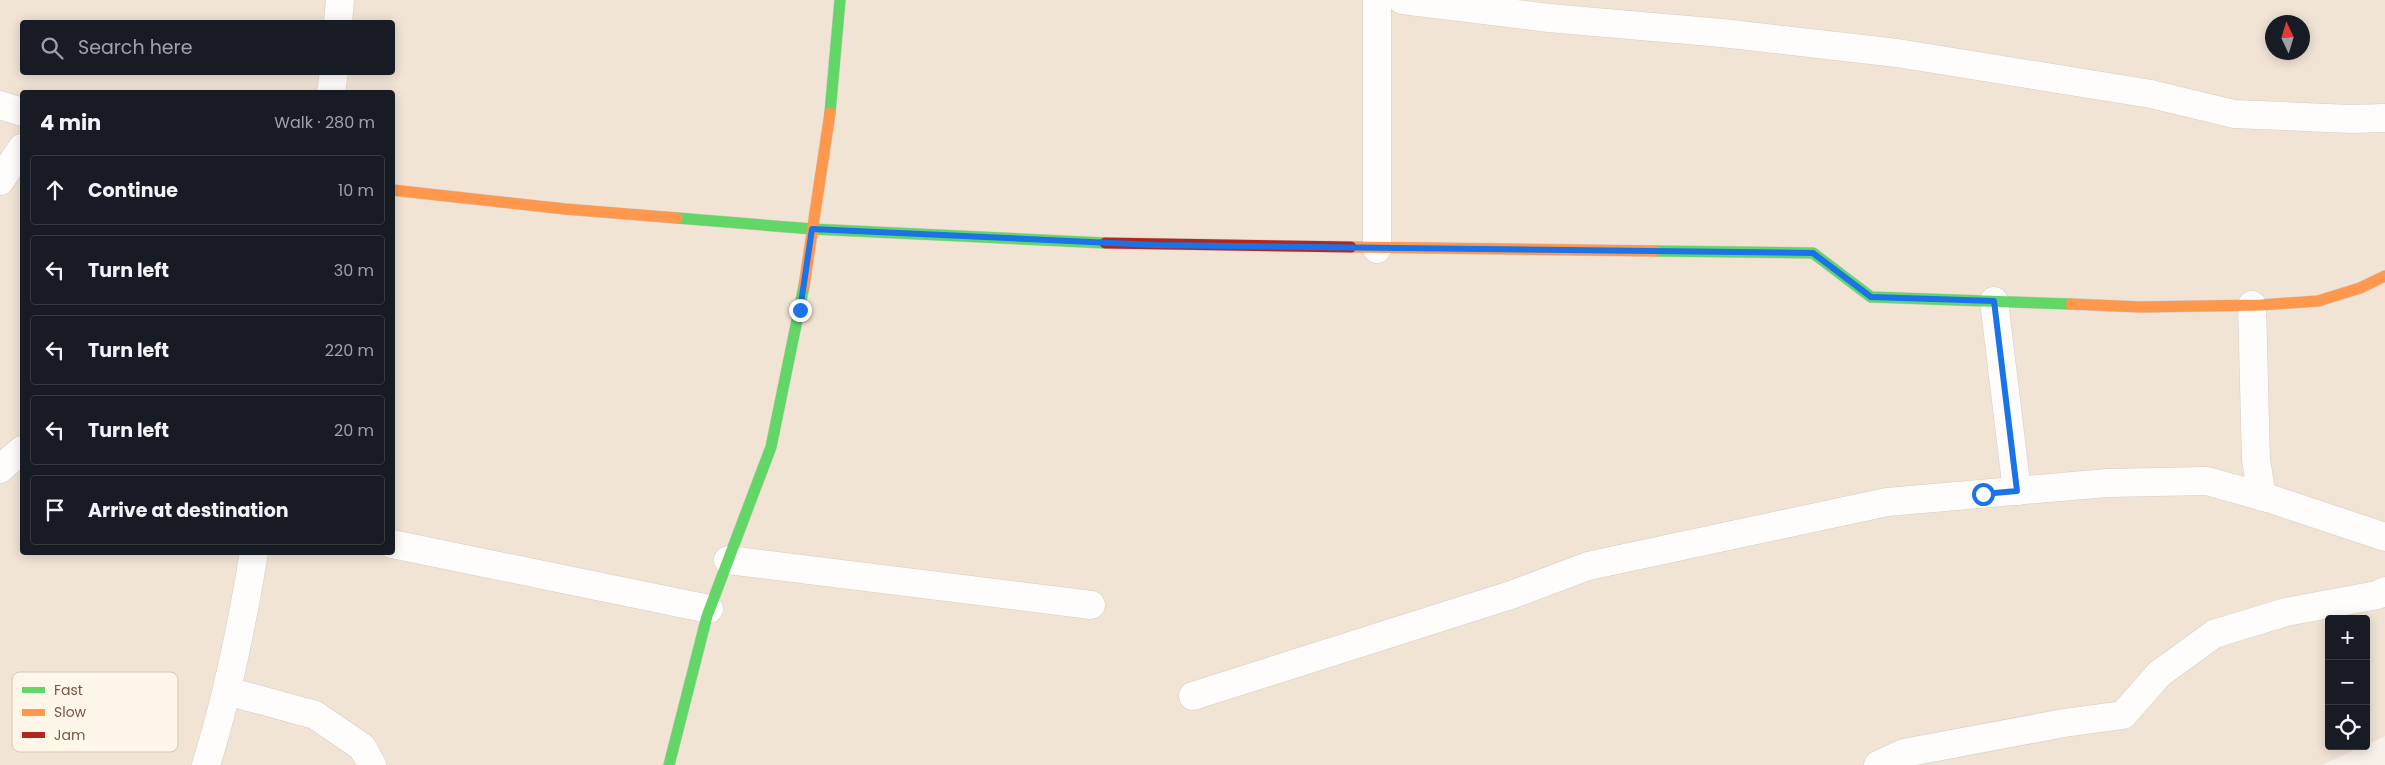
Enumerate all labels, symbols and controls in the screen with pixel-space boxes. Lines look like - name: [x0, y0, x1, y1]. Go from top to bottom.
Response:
- north arrow: [2265, 15, 2310, 60]
- search box: [20, 20, 395, 75]
- icon: search: [38, 34, 66, 62]
- text: Search here: [78, 34, 192, 61]
- text: 4 min: [40, 108, 101, 137]
- text: Walk · 280 m: [274, 111, 375, 134]
- icon: ahead: [41, 176, 69, 204]
- text: Continue: [88, 177, 178, 204]
- text: 10 m: [338, 179, 374, 202]
- icon: left: [41, 256, 69, 284]
- text: Turn left: [88, 257, 169, 284]
- text: 30 m: [334, 259, 374, 282]
- route end: [789, 299, 812, 322]
- icon: left: [41, 336, 69, 364]
- text: Turn left: [88, 337, 169, 364]
- text: 220 m: [325, 339, 374, 362]
- icon: left: [41, 416, 69, 444]
- text: Turn left: [88, 417, 169, 444]
- text: 20 m: [334, 419, 374, 442]
- route start: [1972, 483, 1995, 506]
- icon: arrive: [41, 496, 69, 524]
- text: Arrive at destination: [88, 497, 289, 524]
- map controls: [2325, 615, 2370, 750]
- button: +: [2325, 615, 2370, 660]
- button: −: [2325, 660, 2370, 705]
- legend: [12, 672, 178, 752]
- text: Fast: [54, 680, 83, 700]
- text: Slow: [54, 702, 87, 722]
- button: locate: [2325, 705, 2370, 750]
- text: Jam: [54, 725, 85, 745]

